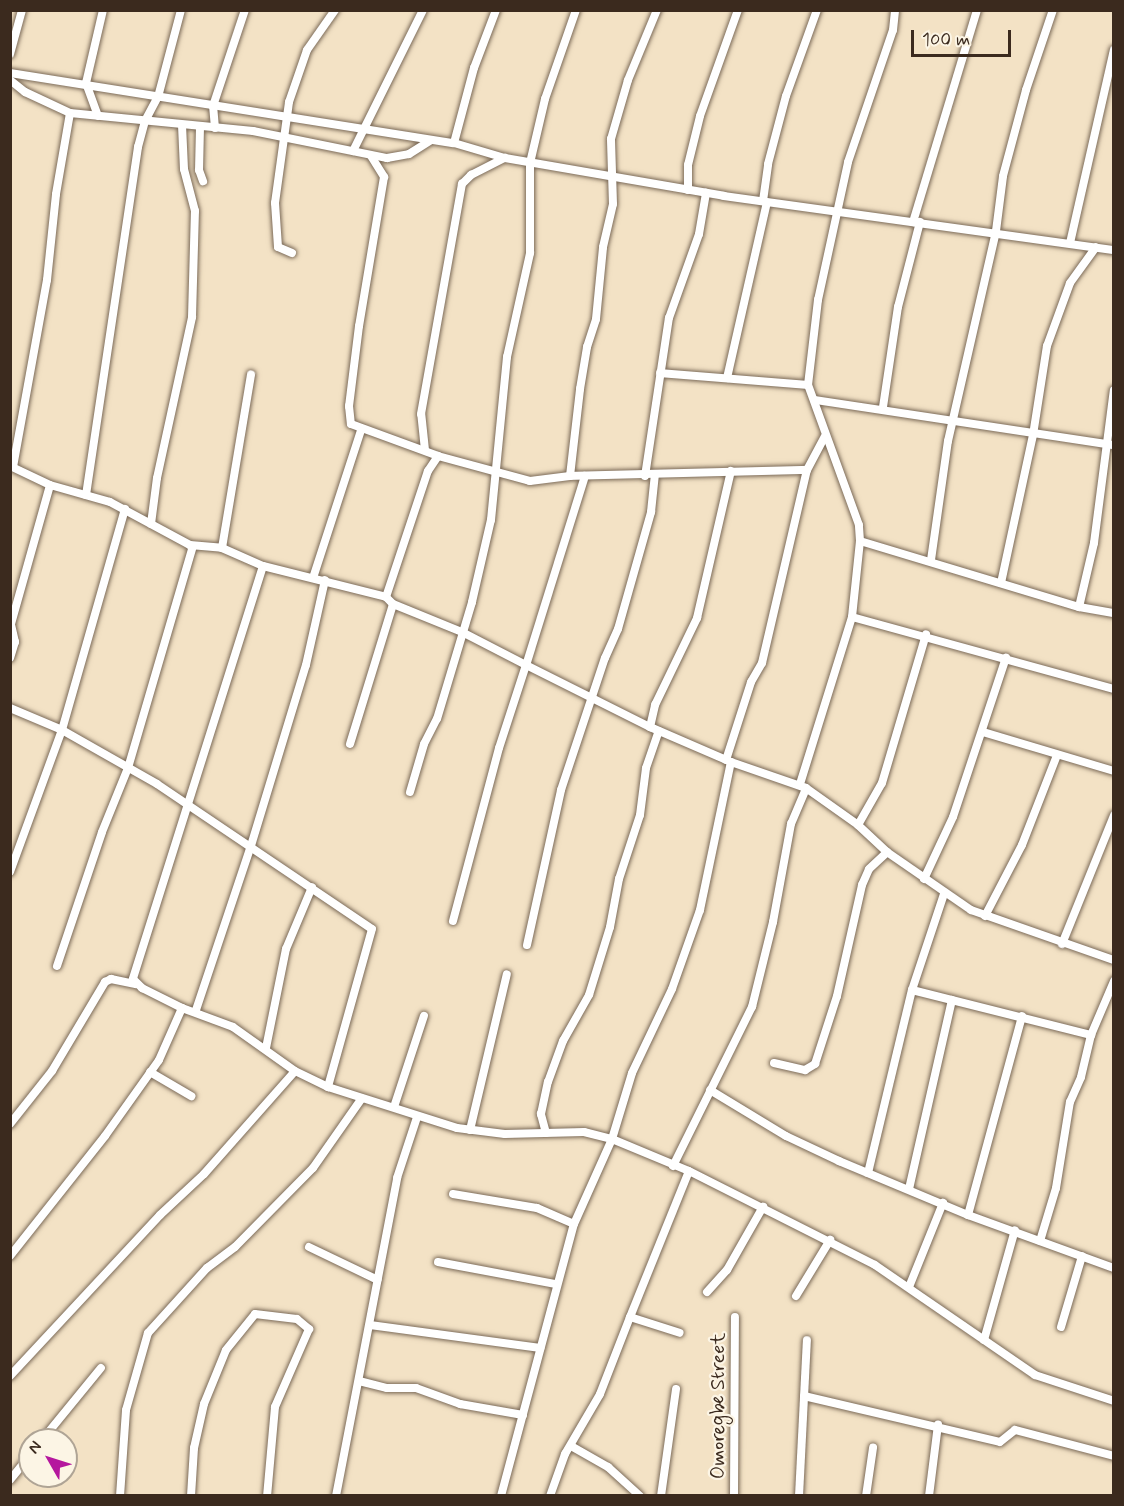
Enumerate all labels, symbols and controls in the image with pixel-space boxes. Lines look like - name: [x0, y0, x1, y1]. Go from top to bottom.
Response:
- scale bar: [914, 18, 1014, 56]
- text: 100 m: [922, 28, 970, 52]
- street label: Omoregbe Street: [706, 1333, 730, 1479]
- north arrow: [18, 1428, 78, 1488]
- text: N: [24, 1437, 47, 1458]

